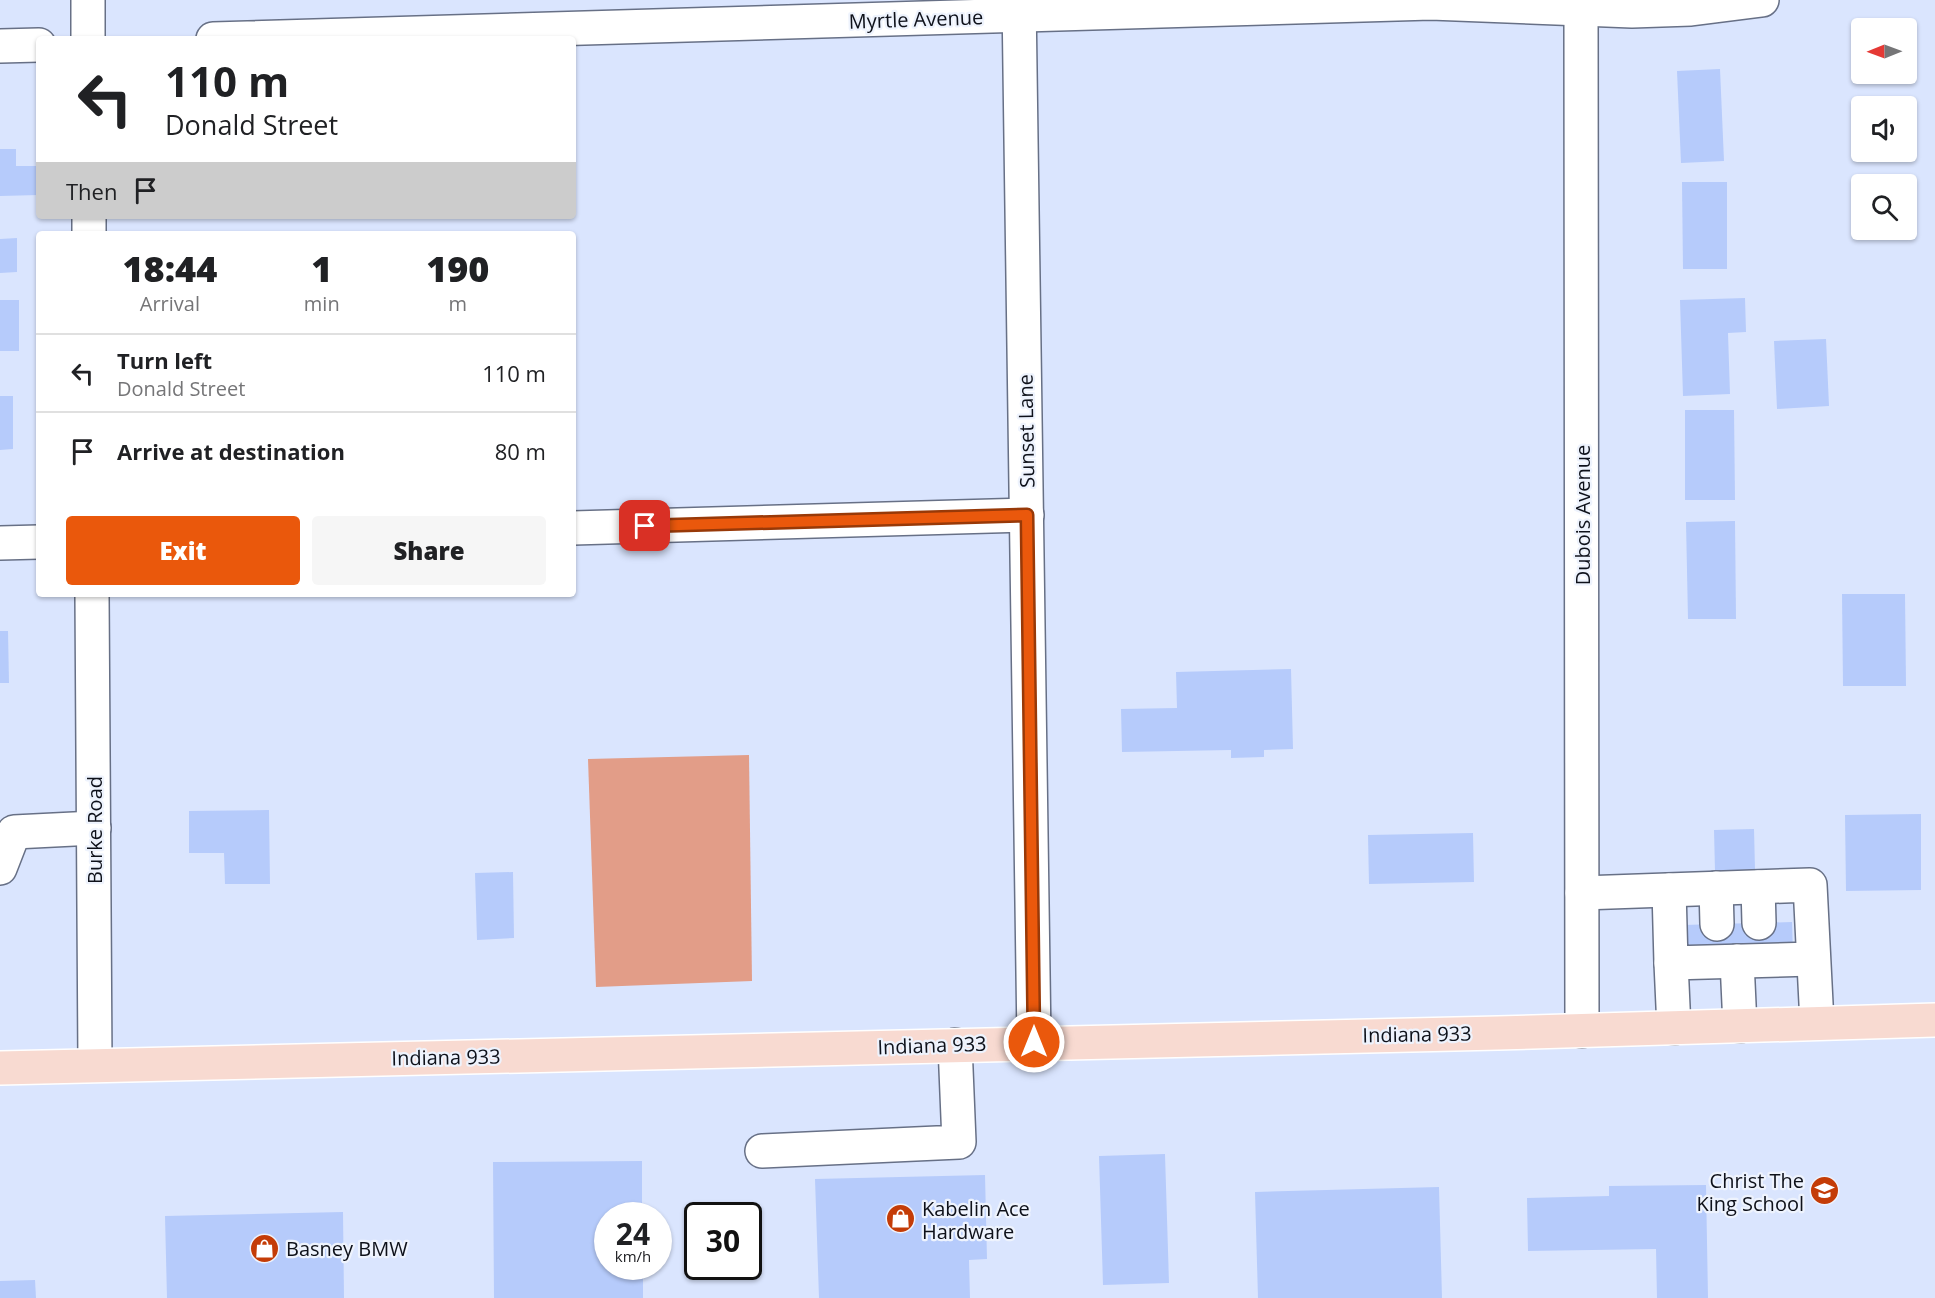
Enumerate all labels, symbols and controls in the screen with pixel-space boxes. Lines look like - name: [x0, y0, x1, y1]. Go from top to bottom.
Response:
- street label: Myrtle Avenue: [848, 3, 984, 35]
- north arrow: [1851, 18, 1917, 84]
- map controls: [1851, 18, 1917, 240]
- text: 110 m: [165, 52, 289, 109]
- icon: left: [66, 60, 144, 138]
- button: sound: [1851, 96, 1917, 162]
- text: Donald Street: [165, 106, 338, 143]
- icon: arrive: [129, 174, 162, 207]
- button: search: [1851, 174, 1917, 240]
- text: Then: [66, 176, 117, 206]
- text: 18:44: [123, 244, 217, 293]
- text: 1: [311, 244, 332, 293]
- text: 190: [426, 244, 489, 293]
- text: Arrival: [140, 290, 200, 317]
- text: min: [304, 290, 340, 317]
- text: m: [449, 290, 467, 317]
- text: Turn left: [117, 345, 212, 375]
- icon: left: [66, 357, 99, 390]
- text: 110 m: [482, 358, 546, 388]
- street label: Sunset Lane: [1012, 374, 1040, 488]
- text: Donald Street: [117, 375, 245, 402]
- icon: arrive: [66, 435, 99, 468]
- text: Arrive at destination: [117, 436, 345, 466]
- text: 80 m: [495, 436, 546, 466]
- street label: Dubois Avenue: [1569, 445, 1596, 585]
- pin: [619, 500, 670, 551]
- icon: arrive: [628, 509, 661, 542]
- button: Exit: [66, 516, 300, 585]
- button: Share: [312, 516, 546, 585]
- street label: Burke Road: [81, 776, 108, 884]
- position arrow: [1002, 1010, 1066, 1074]
- street label: Indiana 933: [1362, 1020, 1472, 1048]
- street label: Indiana 933: [877, 1030, 987, 1060]
- street label: Indiana 933: [391, 1043, 501, 1071]
- place label: Christ The King School: [1696, 1167, 1804, 1217]
- school or university icon: Christ The King School: [1809, 1175, 1841, 1207]
- place label: Kabelin Ace Hardware: [922, 1195, 1030, 1245]
- speed limit sign: 30: [684, 1202, 762, 1280]
- shop icon: Kabelin Ace Hardware: [885, 1203, 917, 1235]
- text: 24: [616, 1213, 650, 1254]
- shop icon: Basney BMW: [249, 1232, 281, 1264]
- place label: Basney BMW: [286, 1235, 408, 1262]
- text: km/h: [615, 1246, 651, 1266]

